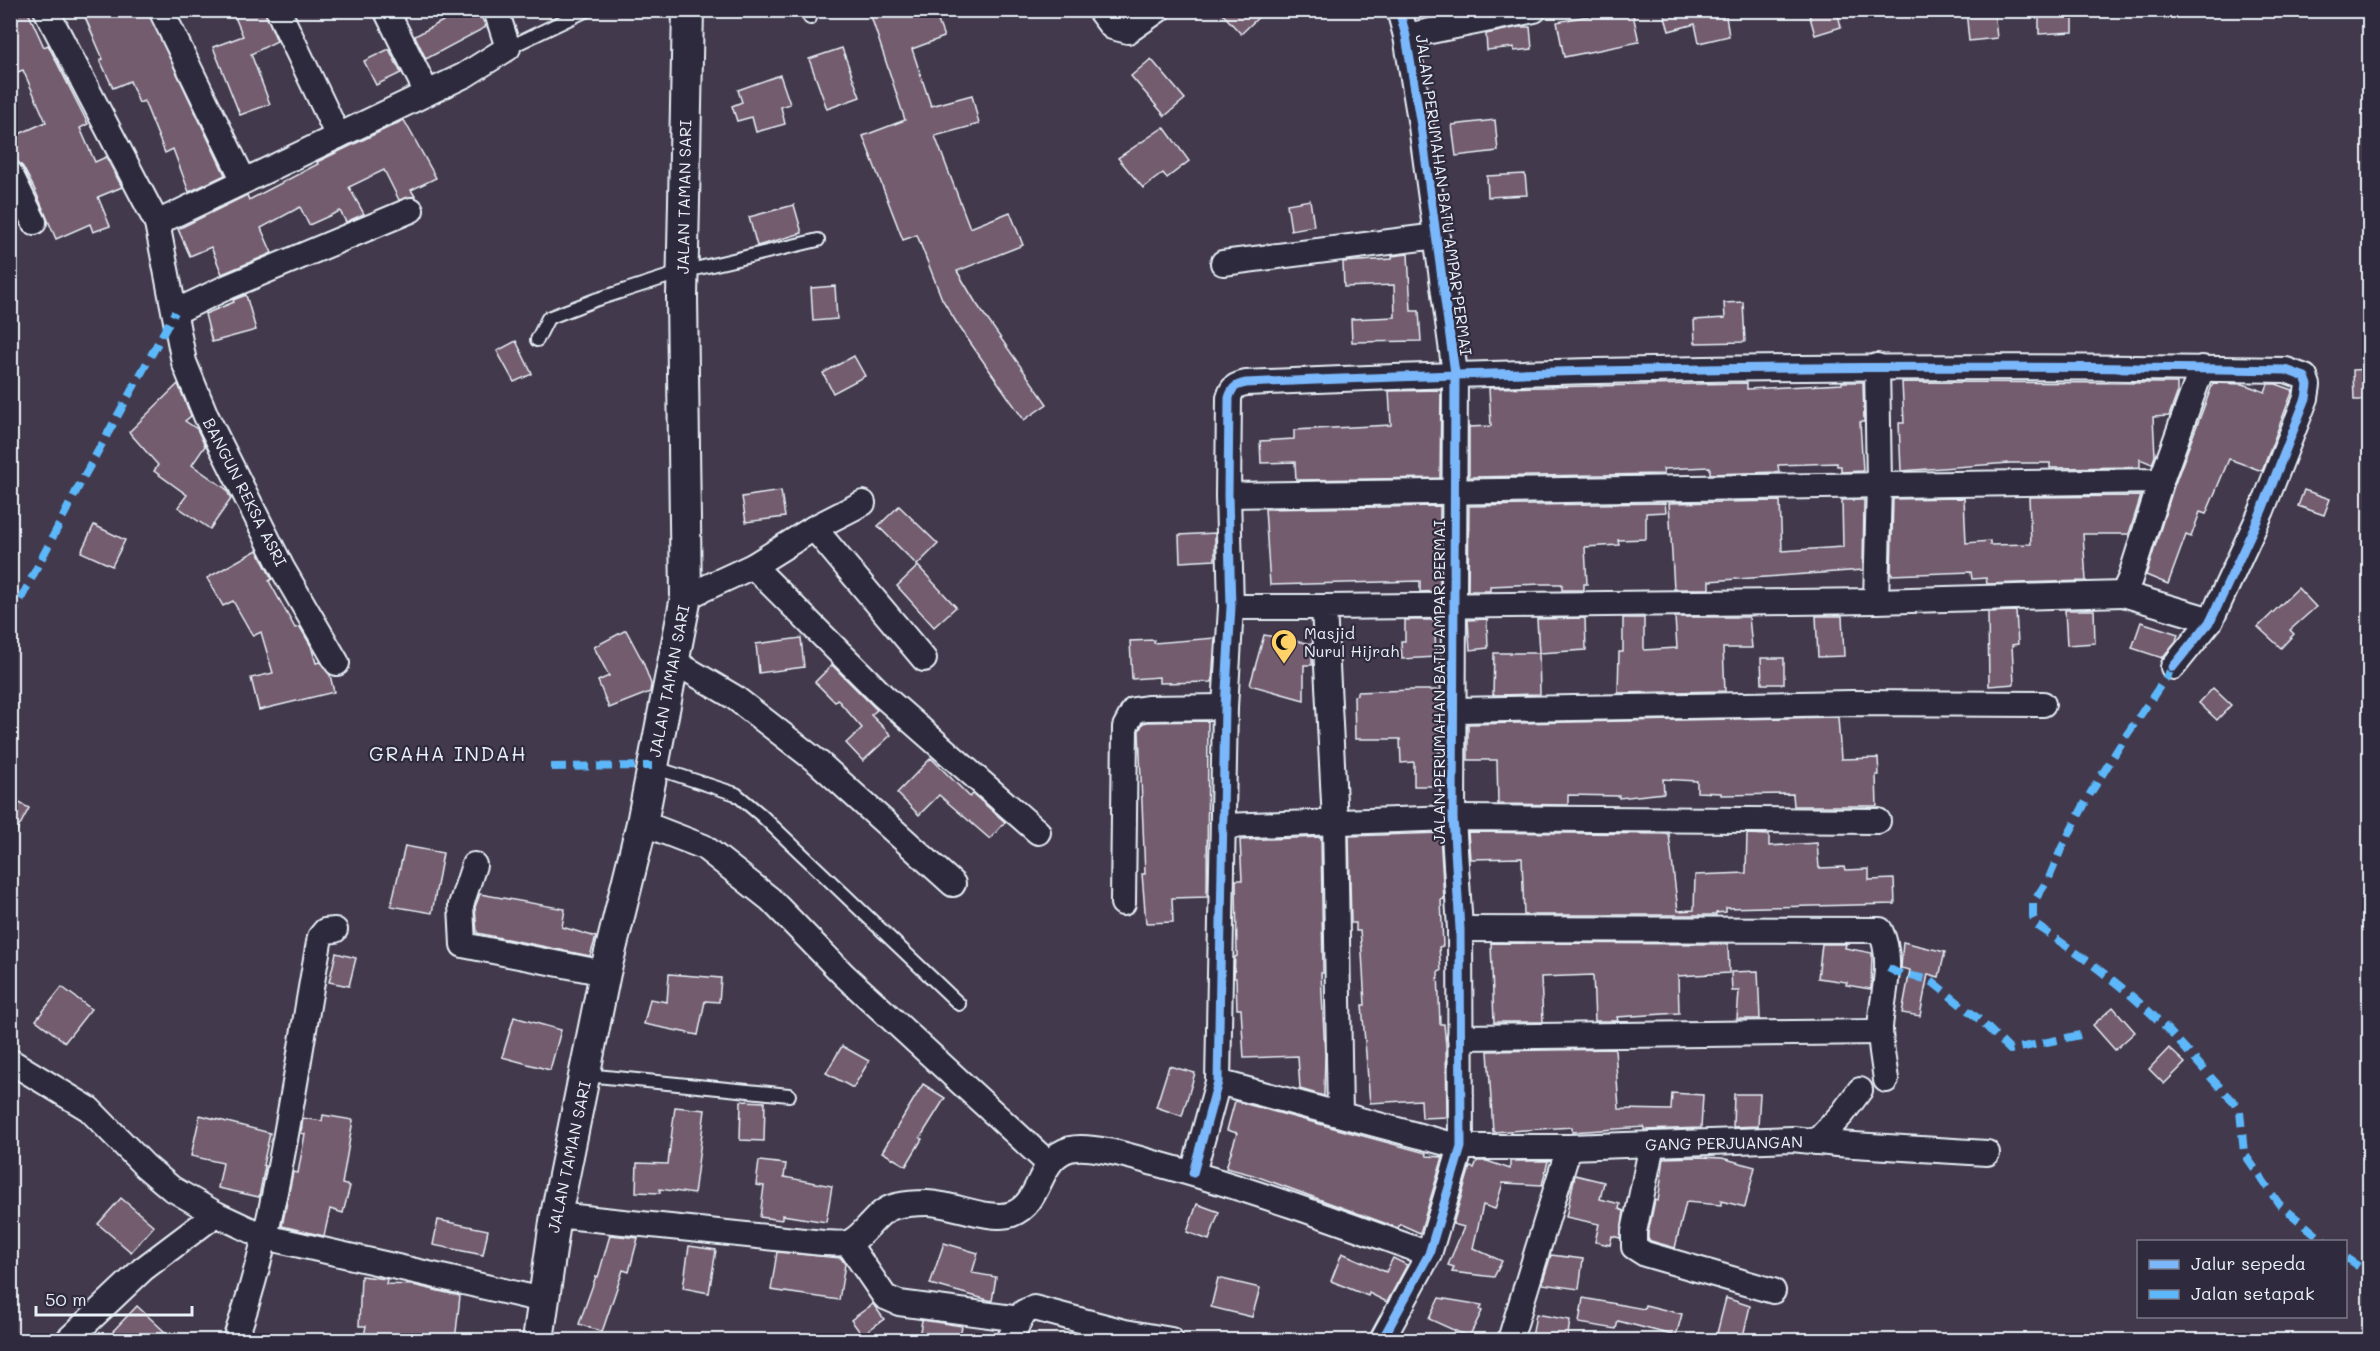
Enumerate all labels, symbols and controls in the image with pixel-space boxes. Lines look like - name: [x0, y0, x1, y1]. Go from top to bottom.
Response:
- street label: JALAN PERUMAHAN BATU AMPAR PERMAI: [1412, 33, 1477, 357]
- street label: JALAN TAMAN SARI: [672, 120, 695, 274]
- street label: BANGUN REKSA ASRI: [199, 414, 292, 570]
- street label: JALAN PERUMAHAN BATU AMPAR PERMAI: [1428, 520, 1449, 844]
- street label: JALAN TAMAN SARI: [643, 603, 694, 759]
- place label: Masjid Nurul Hijrah: [1304, 622, 1399, 661]
- mosque icon: Masjid Nurul Hijrah: [1269, 627, 1299, 665]
- district label: GRAHA INDAH: [369, 740, 527, 766]
- street label: JALAN TAMAN SARI: [542, 1079, 595, 1235]
- street label: GANG PERJUANGAN: [1645, 1131, 1803, 1154]
- legend: [2137, 1240, 2347, 1318]
- text: Jalur sepeda: [2191, 1251, 2306, 1275]
- scale bar: [36, 1279, 192, 1317]
- text: Jalan setapak: [2191, 1281, 2314, 1305]
- text: 50 m: [45, 1287, 87, 1311]

